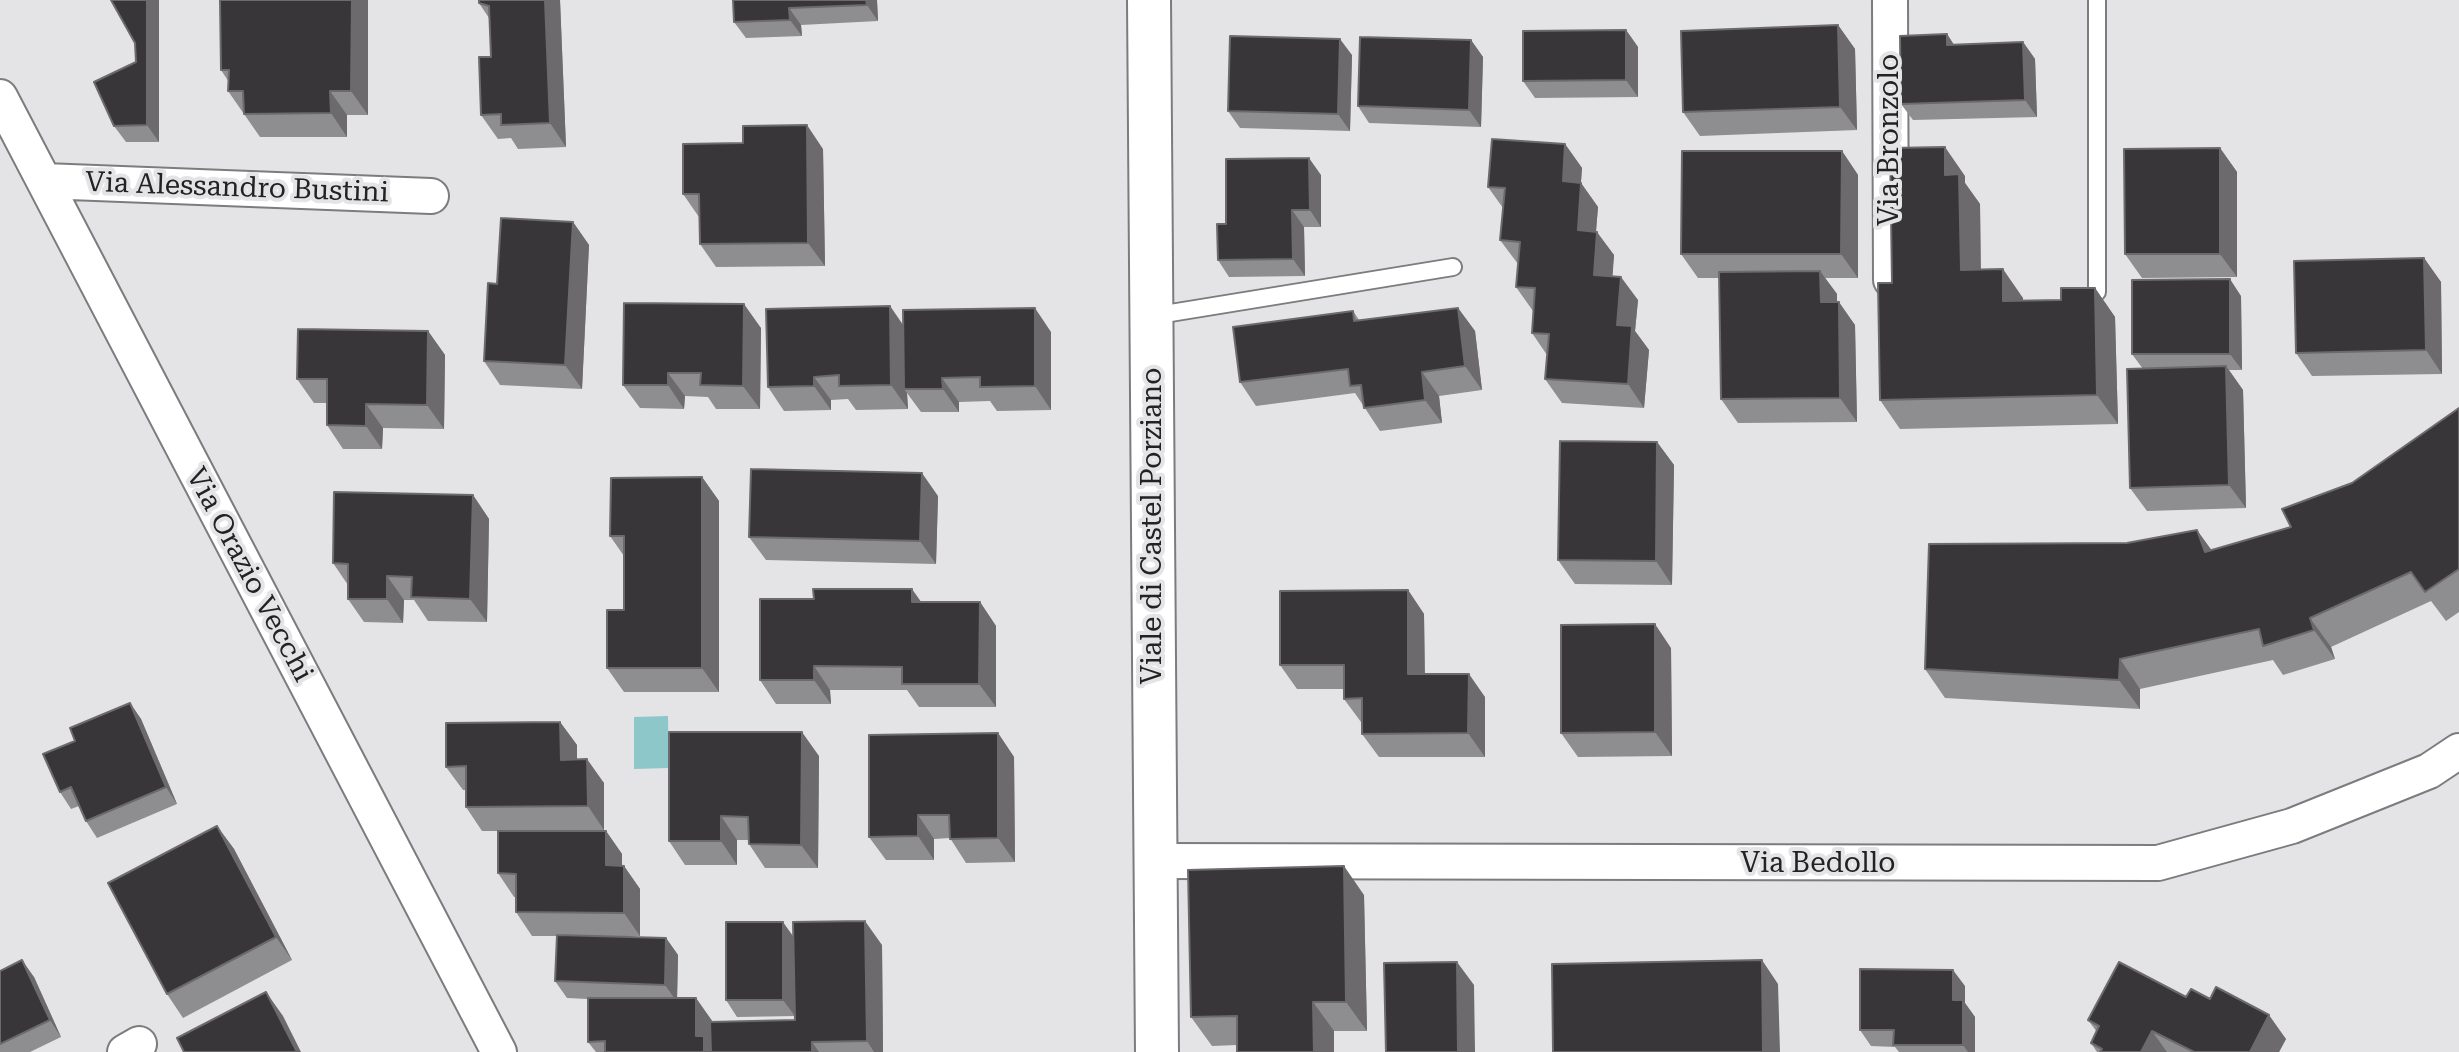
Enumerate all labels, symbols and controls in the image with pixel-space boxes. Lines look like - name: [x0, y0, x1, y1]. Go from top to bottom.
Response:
- street label: Via Bronzolo: [1873, 54, 1907, 226]
- street label: Via Alessandro Bustini: [85, 166, 389, 210]
- street label: Viale di Castel Porziano: [1136, 368, 1170, 684]
- street label: Via Orazio Vecchi: [178, 462, 320, 688]
- street label: Via Bedollo: [1741, 847, 1895, 881]

